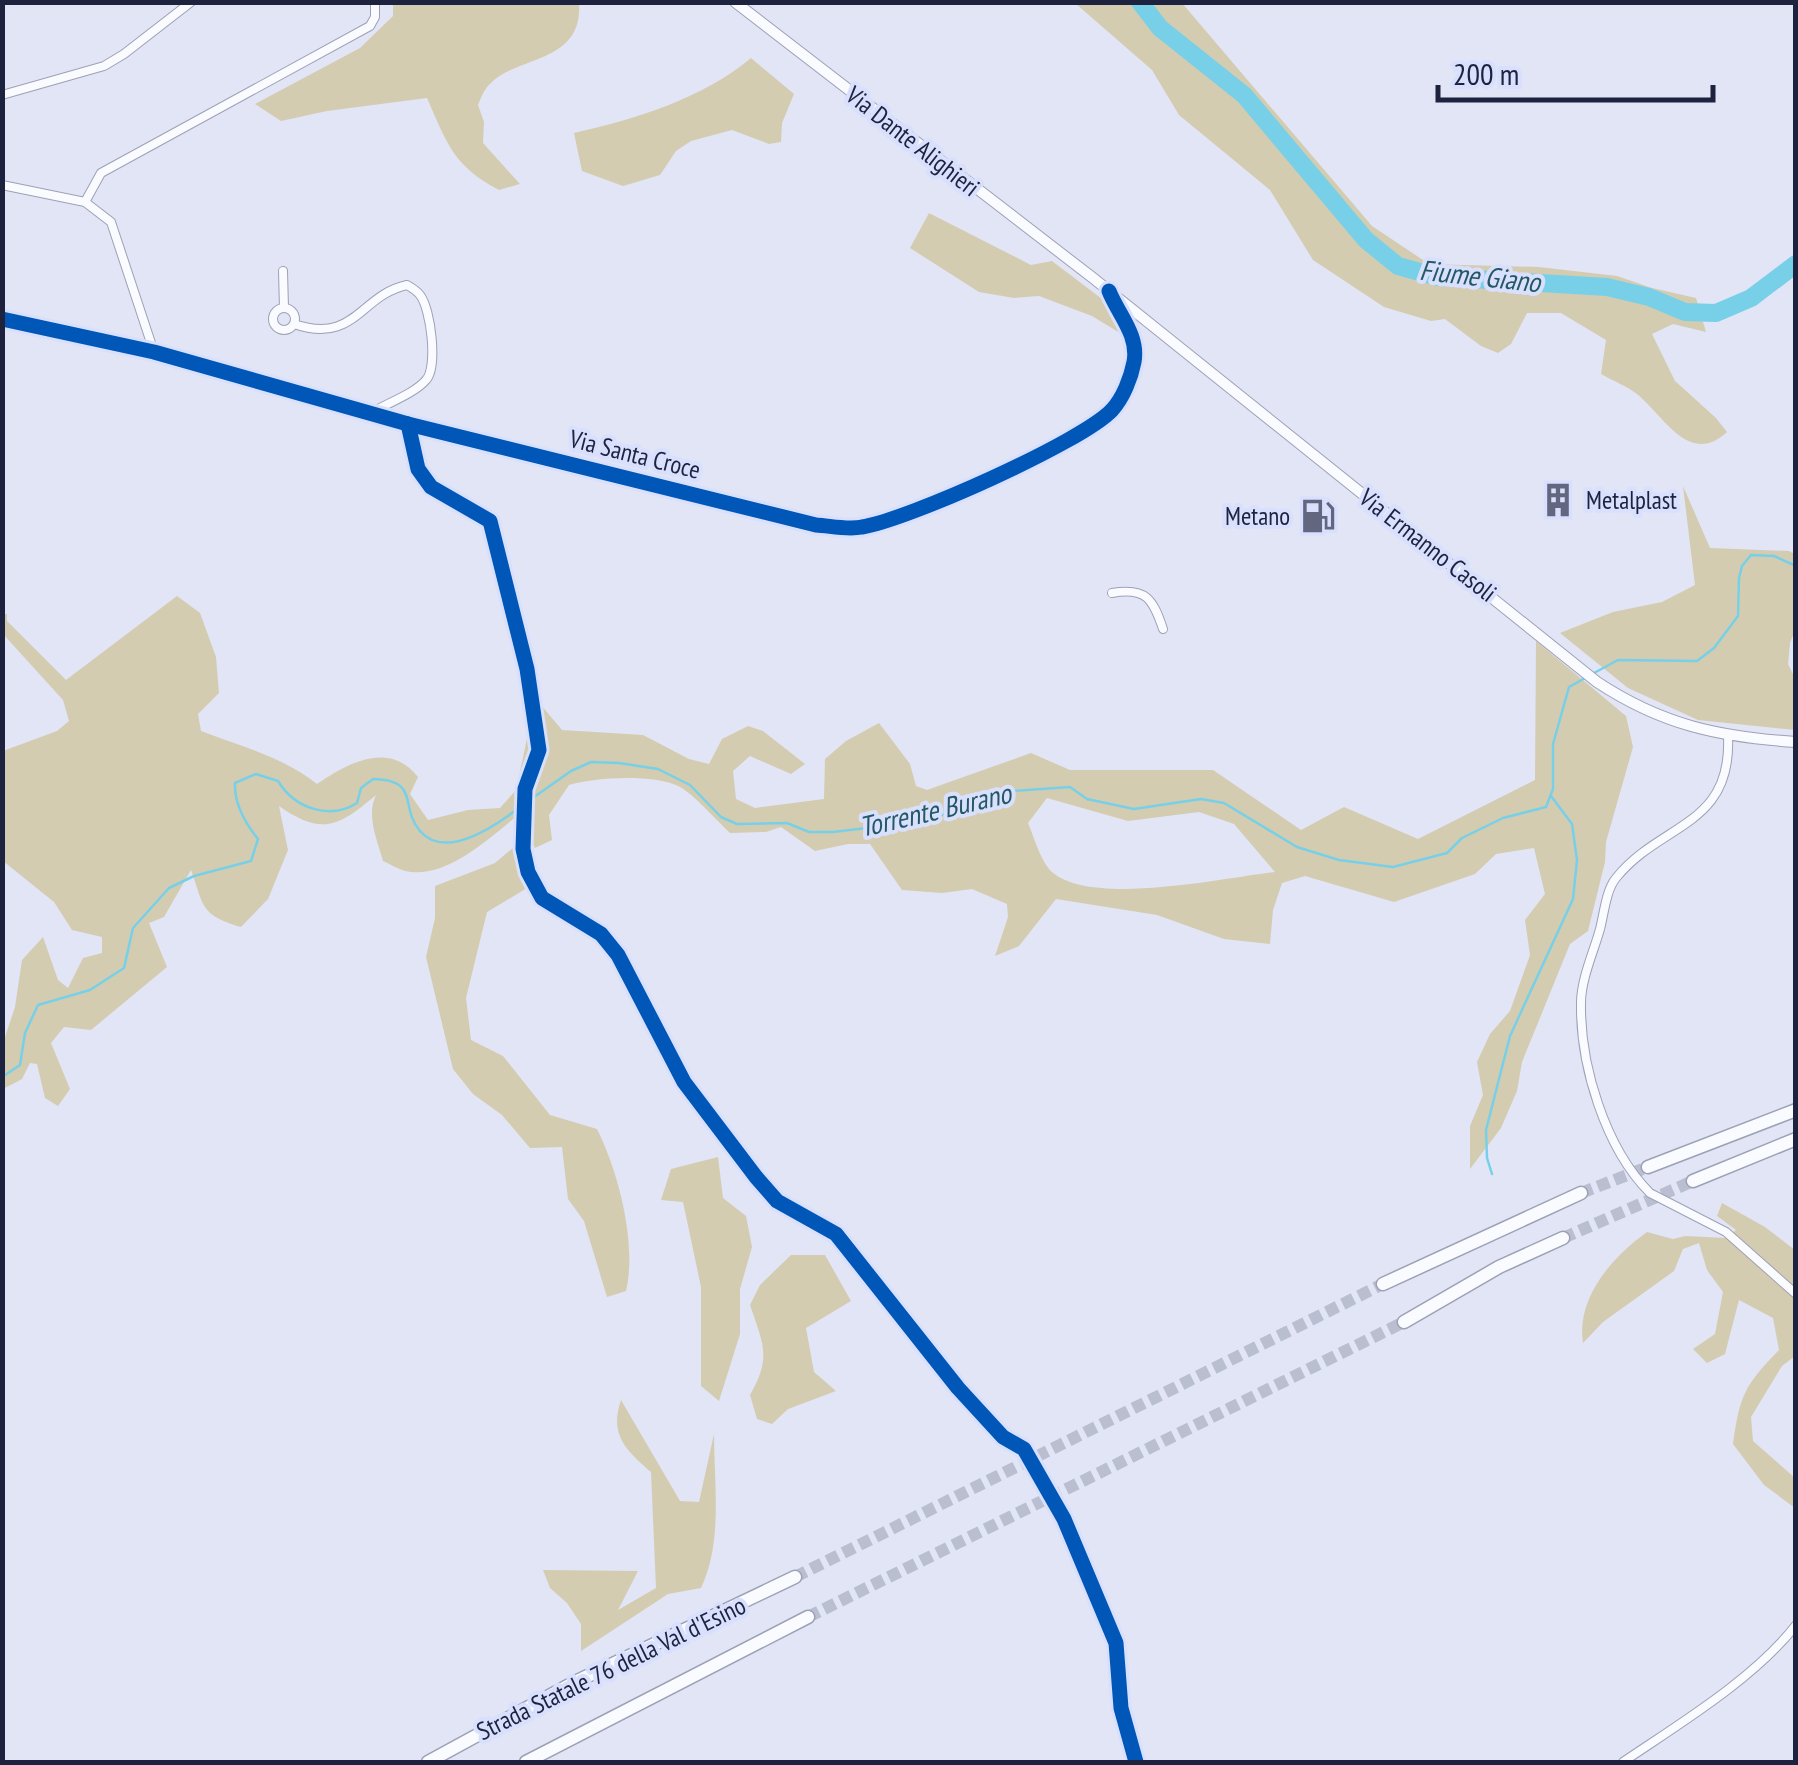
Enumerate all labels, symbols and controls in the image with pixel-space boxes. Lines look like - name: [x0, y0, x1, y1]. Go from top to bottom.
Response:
- scale bar: [1438, 40, 1713, 102]
- text: 200 m: [1453, 54, 1519, 93]
- street label: Via Dante Alighieri: [839, 78, 986, 203]
- water label: Fiume Giano: [1418, 251, 1544, 300]
- street label: Via Santa Croce: [565, 422, 704, 486]
- street label: Via Ermanno Casoli: [1352, 481, 1503, 609]
- building icon: Metalplast: [1539, 481, 1577, 519]
- place label: Metalplast: [1586, 484, 1677, 516]
- fuel station icon: Metano: [1299, 497, 1337, 535]
- place label: Metano: [1225, 500, 1290, 532]
- water label: Torrente Burano: [855, 774, 1016, 845]
- street label: Strada Statale 76 della Val d'Esino: [471, 1589, 751, 1747]

